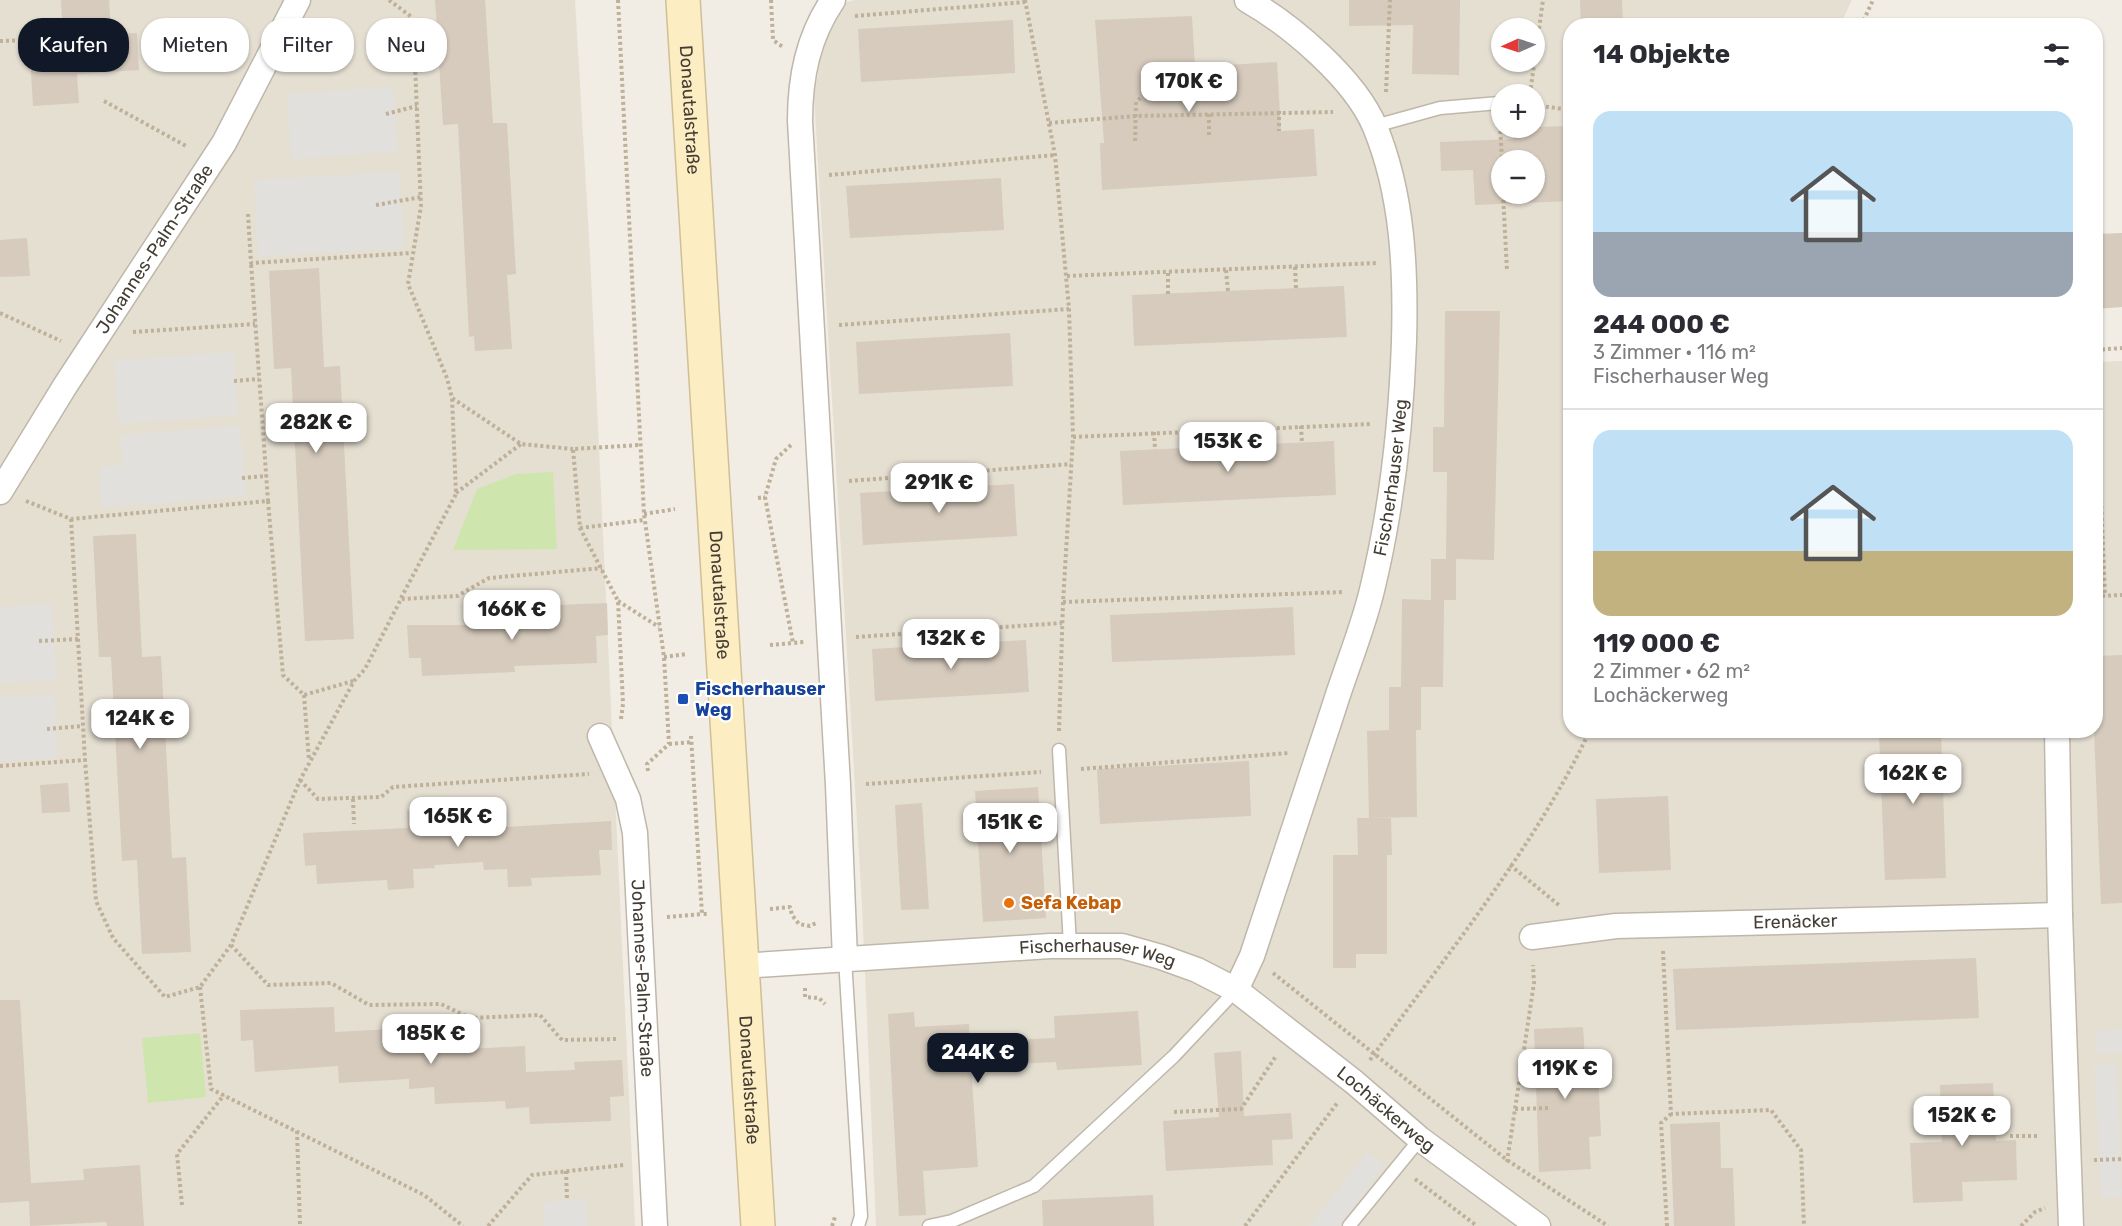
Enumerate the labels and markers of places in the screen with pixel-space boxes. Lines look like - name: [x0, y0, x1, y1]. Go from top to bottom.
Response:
- pin: 170K €: [1140, 62, 1238, 113]
- pin: 282K €: [267, 403, 365, 454]
- pin: 153K €: [1179, 422, 1277, 473]
- pin: 291K €: [890, 463, 988, 514]
- pin: 166K €: [463, 590, 561, 641]
- pin: 132K €: [902, 619, 1000, 670]
- place label: Fischerhauser Weg: [695, 678, 825, 721]
- marker: Fischerhauser Weg: [676, 692, 690, 706]
- pin: 124K €: [91, 699, 189, 750]
- pin: 162K €: [1864, 754, 1962, 805]
- pin: 165K €: [409, 797, 507, 848]
- pin: 151K €: [961, 803, 1059, 854]
- place label: Sefa Kebap: [1021, 892, 1121, 914]
- marker: Sefa Kebap: [1002, 896, 1016, 910]
- pin: 185K €: [382, 1014, 480, 1065]
- pin: 244K €: [929, 1033, 1027, 1084]
- pin: 119K €: [1516, 1049, 1614, 1100]
- pin: 152K €: [1913, 1096, 2011, 1147]

